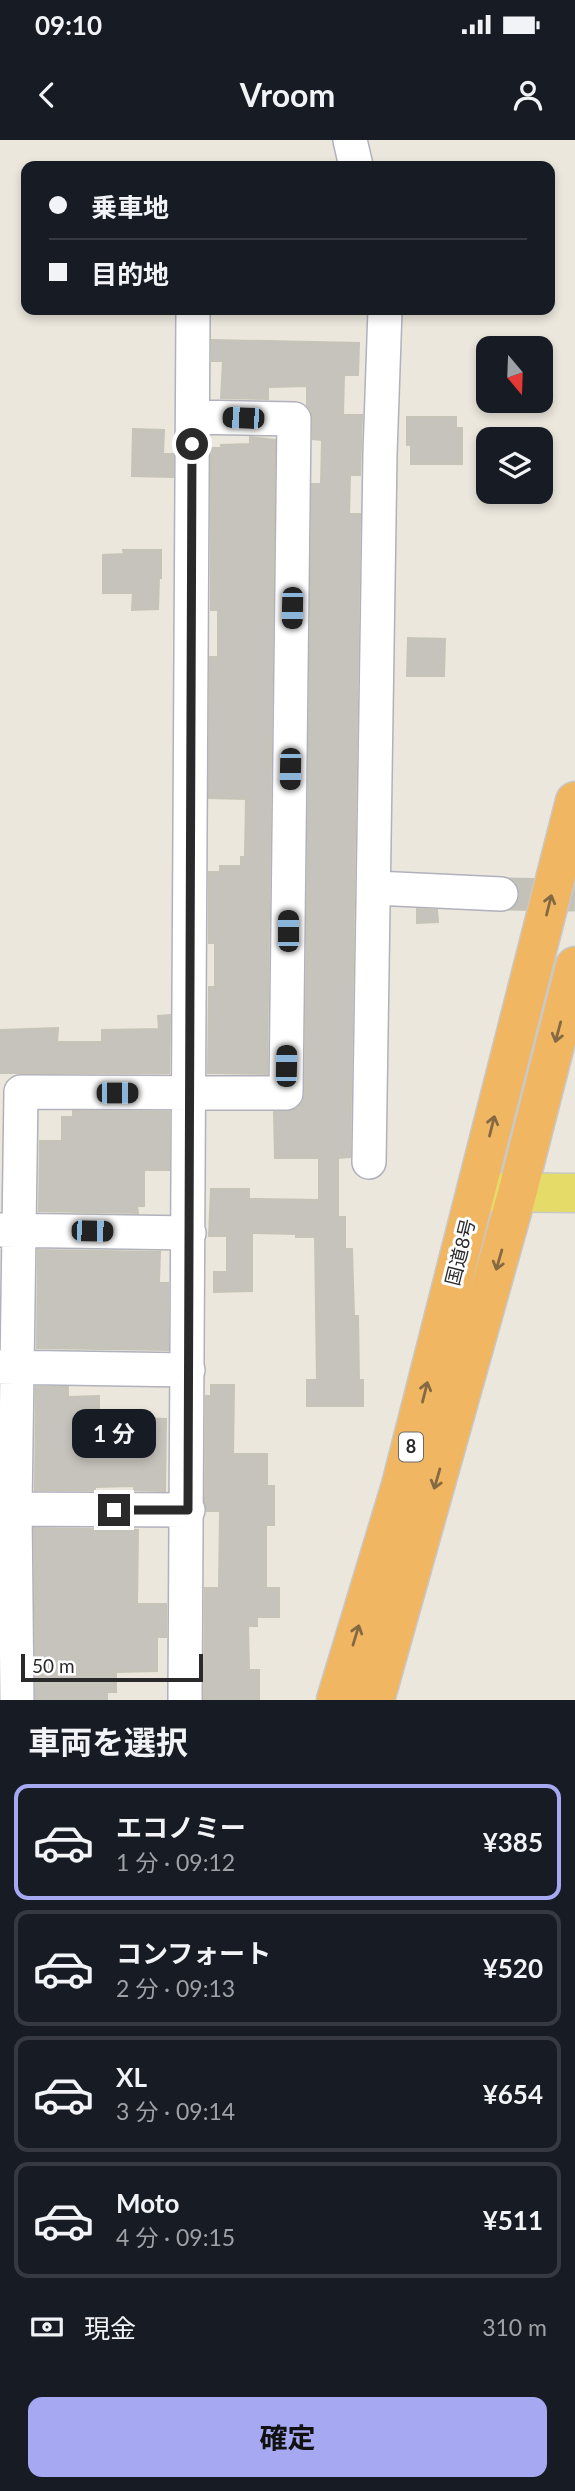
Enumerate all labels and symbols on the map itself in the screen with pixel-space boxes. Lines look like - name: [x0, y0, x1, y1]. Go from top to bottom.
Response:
- north arrow: [476, 336, 553, 413]
- car: [222, 407, 265, 429]
- route start: [176, 428, 208, 460]
- car: [282, 587, 303, 629]
- car: [280, 748, 301, 790]
- one-way arrow: [543, 894, 556, 916]
- car: [278, 910, 299, 952]
- one-way arrow: [551, 1020, 564, 1043]
- car: [276, 1045, 297, 1087]
- car: [97, 1083, 139, 1104]
- one-way arrow: [486, 1115, 499, 1138]
- street label: 国道8号: [440, 1216, 479, 1288]
- car: [71, 1220, 114, 1242]
- one-way arrow: [491, 1248, 504, 1270]
- one-way arrow: [419, 1382, 432, 1404]
- callout: 1 分: [72, 1408, 156, 1458]
- road number: 8: [399, 1432, 423, 1462]
- one-way arrow: [430, 1468, 443, 1490]
- route end: [98, 1494, 130, 1526]
- one-way arrow: [350, 1624, 363, 1646]
- scale bar: [21, 1651, 203, 1683]

